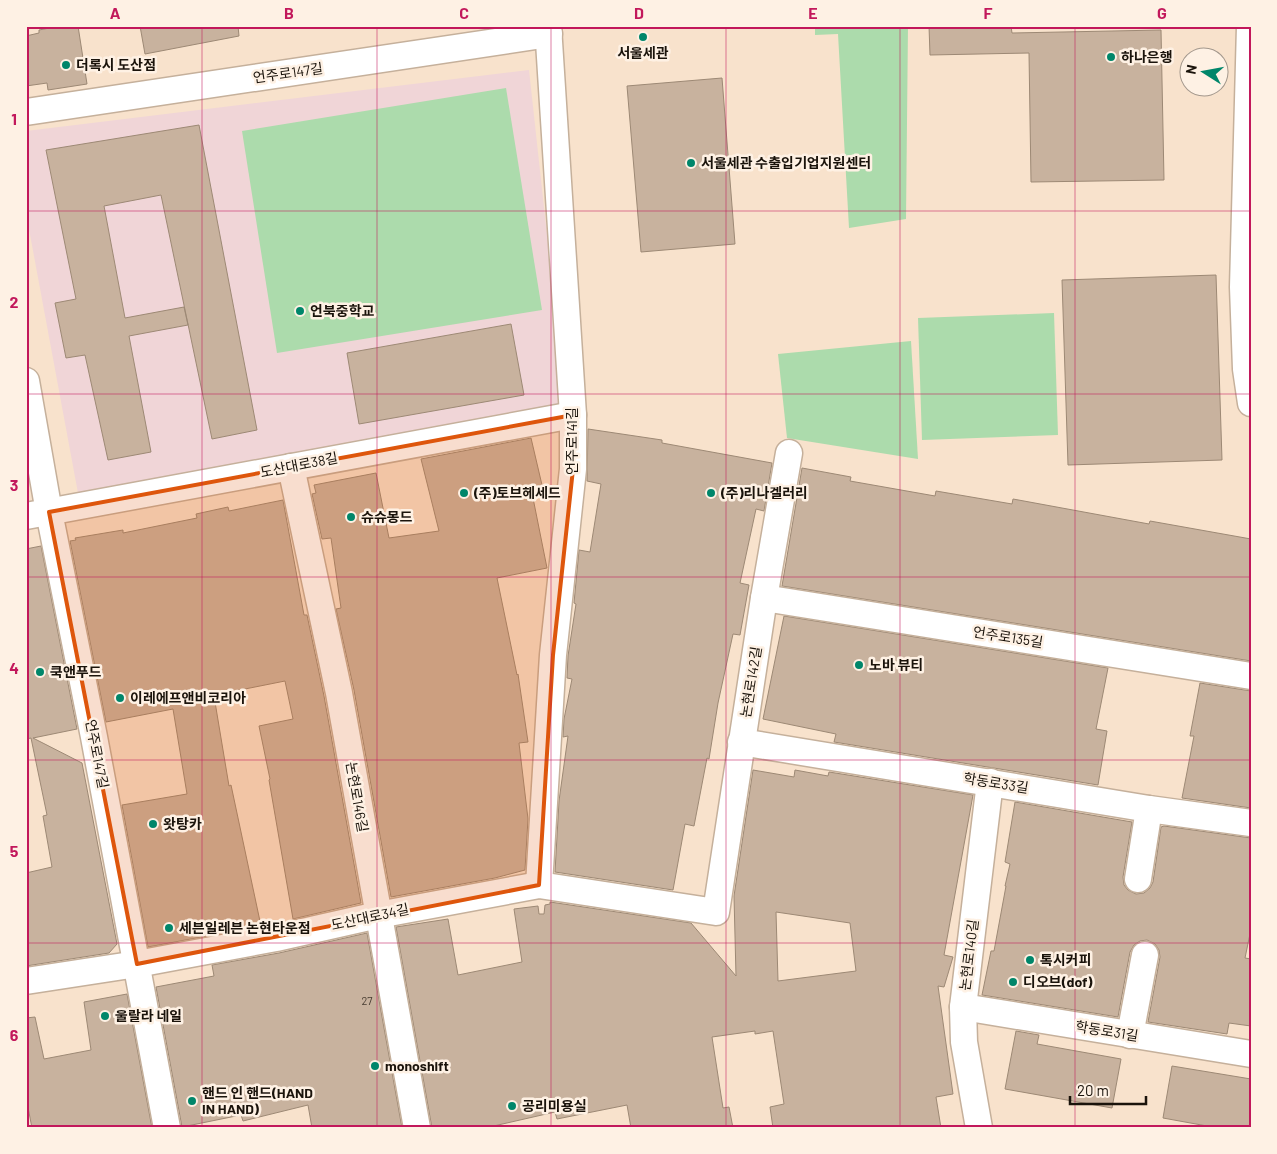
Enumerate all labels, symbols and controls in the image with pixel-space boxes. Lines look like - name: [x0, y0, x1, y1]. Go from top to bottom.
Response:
- text: A: [110, 3, 121, 22]
- text: B: [284, 3, 294, 22]
- text: C: [459, 3, 469, 22]
- text: D: [634, 3, 644, 22]
- text: E: [808, 3, 818, 22]
- text: F: [984, 3, 993, 22]
- text: G: [1157, 3, 1167, 22]
- marker: 서울세관: [637, 31, 649, 43]
- place label: 서울세관: [617, 44, 669, 61]
- place label: 하나은행: [1121, 48, 1173, 65]
- north arrow: [1180, 48, 1230, 98]
- marker: 하나은행: [1105, 51, 1117, 63]
- place label: 더록시 도산점: [76, 56, 156, 73]
- marker: 더록시 도산점: [60, 59, 72, 71]
- street label: 언주로147길: [252, 59, 324, 86]
- text: N: [1182, 63, 1200, 76]
- text: 1: [11, 109, 17, 128]
- place label: 서울세관 수출입기업지원센터: [701, 154, 871, 171]
- marker: 서울세관 수출입기업지원센터: [685, 157, 697, 169]
- text: 2: [10, 292, 19, 311]
- place label: 언북중학교: [310, 302, 375, 319]
- marker: 언북중학교: [294, 305, 306, 317]
- street label: 언주로141길: [563, 407, 580, 475]
- street label: 도산대로38길: [259, 449, 339, 480]
- text: 3: [10, 475, 18, 494]
- place label: (주)토브헤세드: [473, 484, 561, 501]
- place label: (주)리나겔러리: [720, 484, 808, 501]
- marker: (주)토브헤세드: [458, 487, 470, 499]
- marker: (주)리나겔러리: [705, 487, 717, 499]
- place label: 슈슈몽드: [361, 508, 413, 525]
- marker: 슈슈몽드: [345, 511, 357, 523]
- street label: 언주로135길: [972, 623, 1044, 650]
- street label: 논현로142길: [737, 645, 765, 719]
- place label: 노바 뷰티: [869, 656, 923, 673]
- text: 4: [9, 658, 19, 677]
- marker: 노바 뷰티: [853, 659, 865, 671]
- place label: 쿡앤푸드: [50, 663, 102, 680]
- marker: 쿡앤푸드: [34, 666, 46, 678]
- place label: 이레에프앤비코리아: [130, 689, 246, 706]
- marker: 이레에프앤비코리아: [114, 692, 126, 704]
- street label: 언주로147길: [82, 718, 113, 790]
- street label: 논현로146길: [343, 760, 372, 834]
- street label: 학동로33길: [962, 769, 1030, 796]
- place label: 왓탕카: [163, 815, 202, 832]
- marker: 왓탕카: [147, 818, 159, 830]
- text: 5: [10, 841, 19, 860]
- street label: 도산대로34길: [329, 900, 410, 933]
- street label: 논현로140길: [956, 918, 981, 992]
- place label: 세븐일레븐 논현타운점: [179, 919, 311, 936]
- marker: 세븐일레븐 논현타운점: [163, 922, 175, 934]
- place label: 톡시커피: [1040, 951, 1092, 968]
- marker: 톡시커피: [1024, 954, 1036, 966]
- place label: 디오브(dof): [1023, 973, 1092, 990]
- marker: 디오브(dof): [1007, 976, 1019, 988]
- house number: 27: [361, 994, 373, 1007]
- place label: 울랄라 네일: [115, 1007, 182, 1024]
- marker: 울랄라 네일: [99, 1010, 111, 1022]
- street label: 학동로31길: [1074, 1017, 1140, 1044]
- text: 6: [10, 1025, 19, 1044]
- place label: monoshift: [385, 1057, 449, 1074]
- marker: monoshift: [369, 1060, 381, 1072]
- scale bar: [1070, 1074, 1146, 1106]
- text: 20 m: [1077, 1081, 1109, 1099]
- place label: 핸드 인 핸드(HAND IN HAND): [202, 1084, 313, 1117]
- marker: 핸드 인 핸드(HAND IN HAND): [186, 1095, 198, 1107]
- place label: 공리미용실: [522, 1097, 586, 1114]
- marker: 공리미용실: [506, 1100, 518, 1112]

